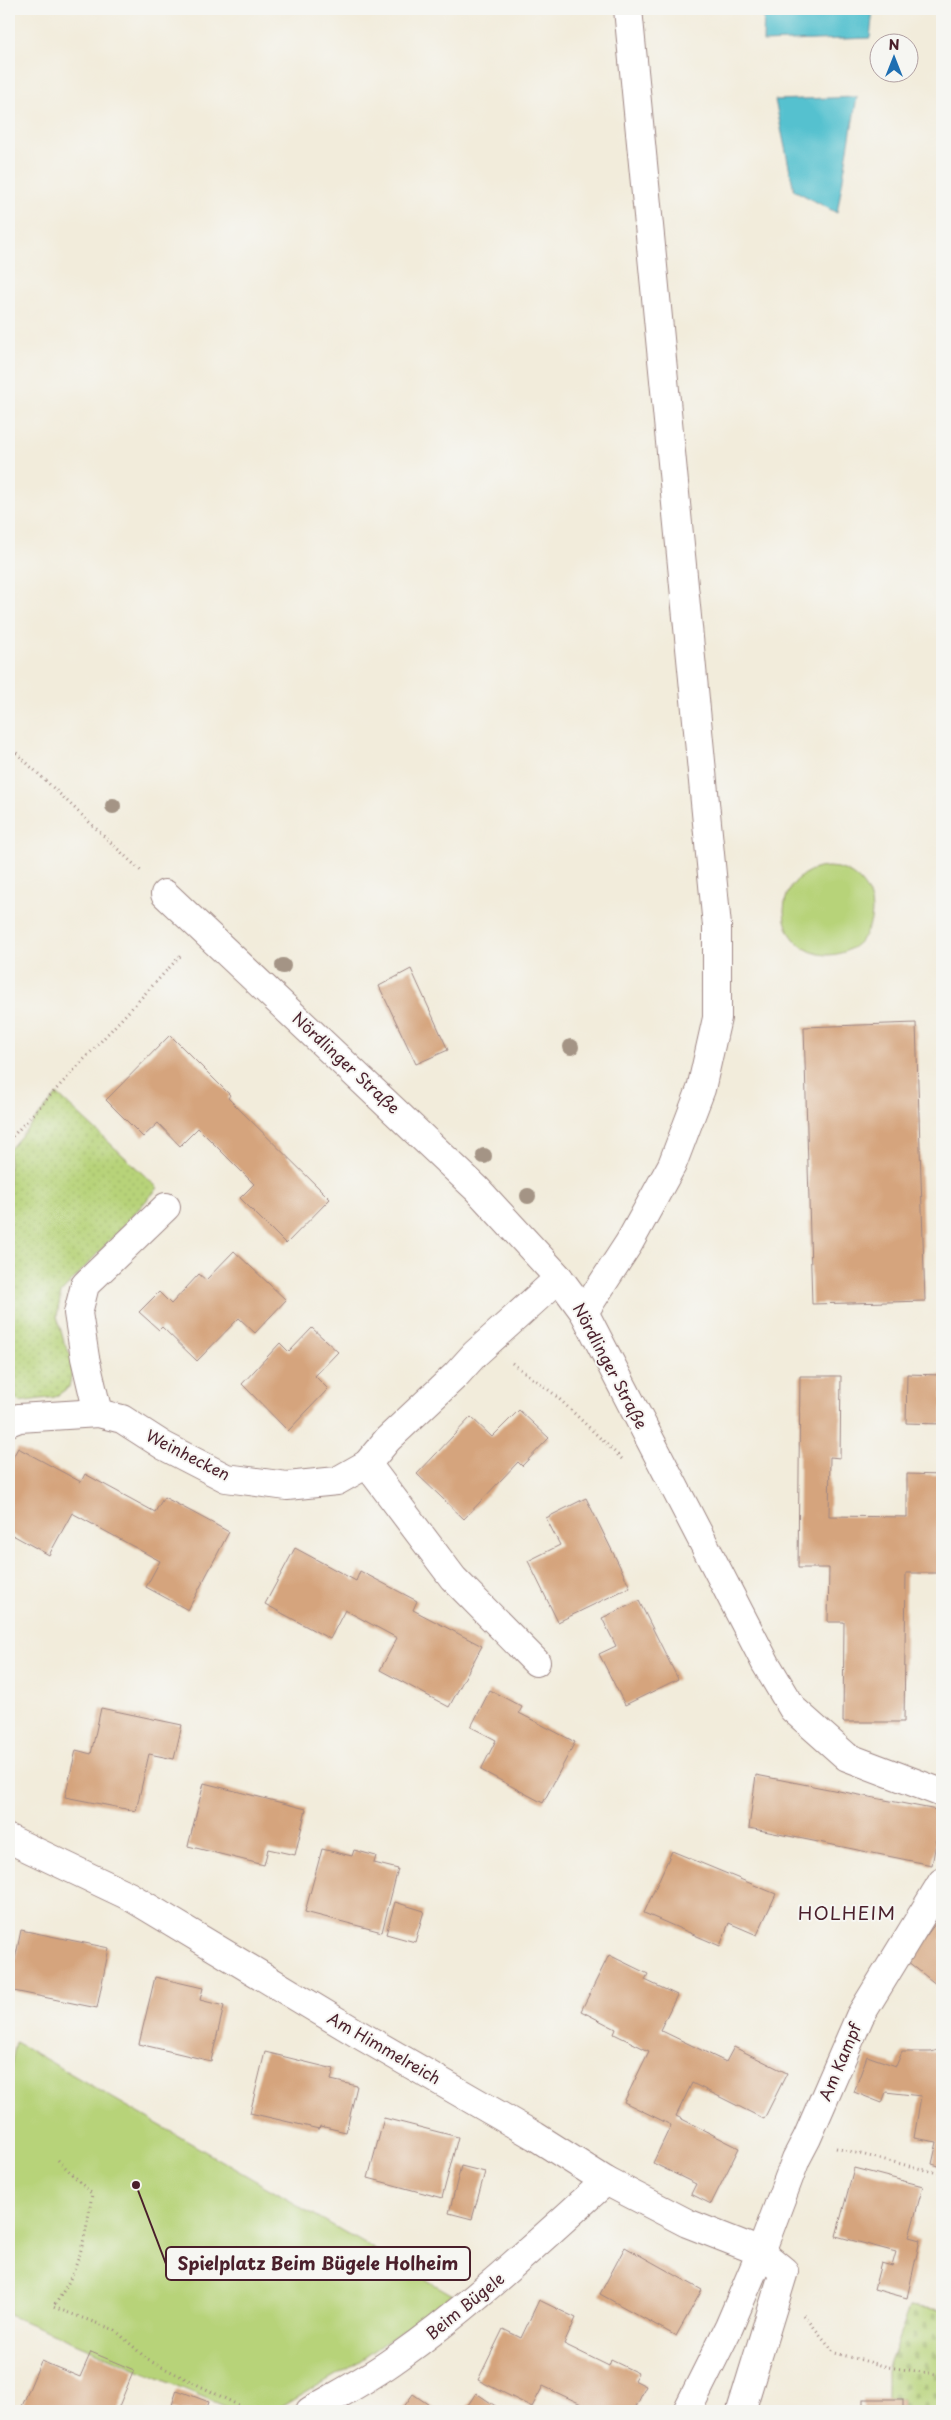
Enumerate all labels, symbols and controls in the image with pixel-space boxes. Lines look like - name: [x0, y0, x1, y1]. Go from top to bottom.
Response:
- north arrow: [868, 32, 918, 82]
- text: N: [888, 34, 900, 55]
- street label: Nördlinger Straße: [287, 1006, 406, 1119]
- street label: Nördlinger Straße: [568, 1298, 654, 1433]
- street label: Weinhecken: [142, 1423, 235, 1486]
- district label: HOLHEIM: [798, 1898, 896, 1926]
- street label: Am Himmelreich: [324, 2005, 445, 2089]
- street label: Am Kampf: [812, 2018, 867, 2104]
- callout: Spielplatz Beim Bügele Holheim: [166, 2247, 470, 2280]
- text: Spielplatz Beim Bügele Holheim: [178, 2249, 458, 2276]
- street label: Beim Bügele: [420, 2266, 509, 2344]

